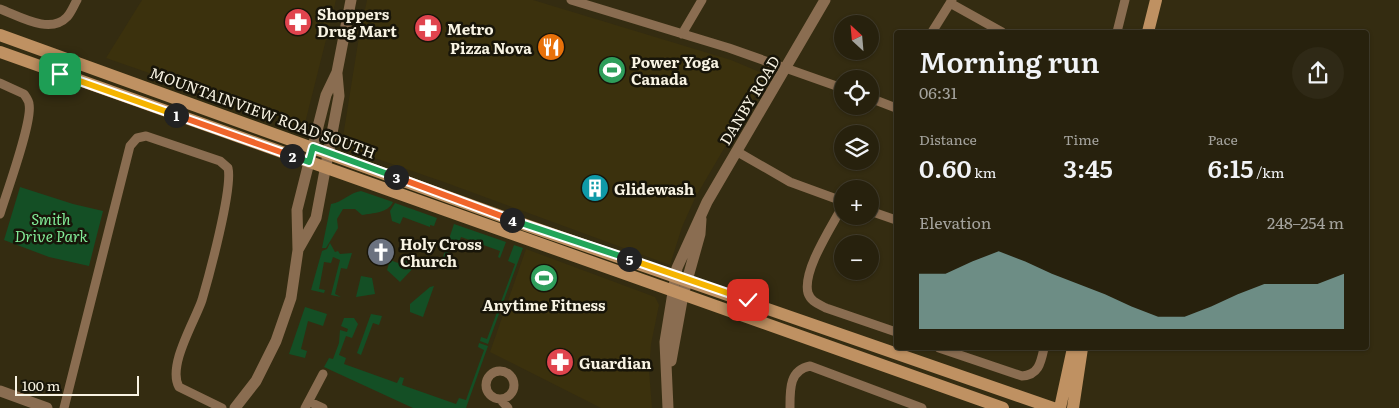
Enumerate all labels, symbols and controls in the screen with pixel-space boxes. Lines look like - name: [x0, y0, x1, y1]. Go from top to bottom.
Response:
- place label: Shoppers Drug Mart: [317, 2, 397, 42]
- pharmacy icon: Shoppers Drug Mart: [283, 7, 313, 37]
- pharmacy icon: Metro: [413, 13, 443, 43]
- north arrow: [834, 15, 879, 60]
- map controls: [834, 15, 879, 280]
- place label: Metro: [447, 17, 494, 40]
- restaurant icon: Pizza Nova: [536, 32, 566, 62]
- place label: Pizza Nova: [450, 36, 532, 59]
- text: Morning run: [919, 40, 1100, 82]
- button: share: [1292, 47, 1344, 99]
- place label: Power Yoga Canada: [631, 50, 719, 90]
- street label: DANBY ROAD: [713, 51, 785, 149]
- pin: [39, 53, 81, 95]
- sports icon: Power Yoga Canada: [597, 55, 627, 85]
- icon: arrive: [46, 60, 74, 88]
- street label: MOUNTAINVIEW ROAD SOUTH: [147, 60, 379, 164]
- button: locate: [834, 70, 879, 115]
- text: 06:31: [919, 80, 957, 104]
- pin: 1: [164, 102, 188, 128]
- text: 1: [174, 105, 179, 125]
- button: layers: [834, 125, 879, 170]
- text: Distance: [919, 129, 977, 149]
- text: Time: [1063, 129, 1099, 149]
- text: Pace: [1208, 129, 1238, 149]
- pin: 2: [280, 144, 304, 168]
- text: 2: [289, 146, 296, 166]
- text: 0.60: [919, 149, 971, 186]
- text: 3:45: [1063, 149, 1113, 186]
- text: 6:15: [1208, 149, 1254, 186]
- text: km: [971, 162, 996, 182]
- text: /km: [1254, 162, 1284, 182]
- pin: 3: [384, 164, 408, 190]
- text: 3: [393, 167, 400, 187]
- building icon: Glidewash: [580, 173, 610, 203]
- place label: Glidewash: [614, 177, 694, 200]
- button: +: [834, 180, 879, 225]
- park label: Smith Drive Park: [14, 207, 88, 247]
- pin: 4: [500, 208, 524, 232]
- text: 4: [508, 210, 517, 230]
- text: Elevation: [919, 210, 991, 234]
- text: 248–254 m: [1267, 210, 1344, 234]
- place label: Holy Cross Church: [400, 232, 482, 272]
- button: −: [834, 235, 879, 280]
- church icon: Holy Cross Church: [366, 237, 396, 267]
- pin: 5: [616, 246, 642, 272]
- text: 5: [626, 249, 633, 269]
- sports icon: Anytime Fitness: [529, 263, 559, 293]
- pin: [727, 279, 769, 321]
- icon: check: [734, 286, 762, 314]
- place label: Anytime Fitness: [482, 293, 606, 316]
- pharmacy icon: Guardian: [545, 347, 575, 377]
- place label: Guardian: [579, 351, 652, 374]
- scale bar: [15, 373, 139, 396]
- text: 100 m: [22, 375, 60, 395]

